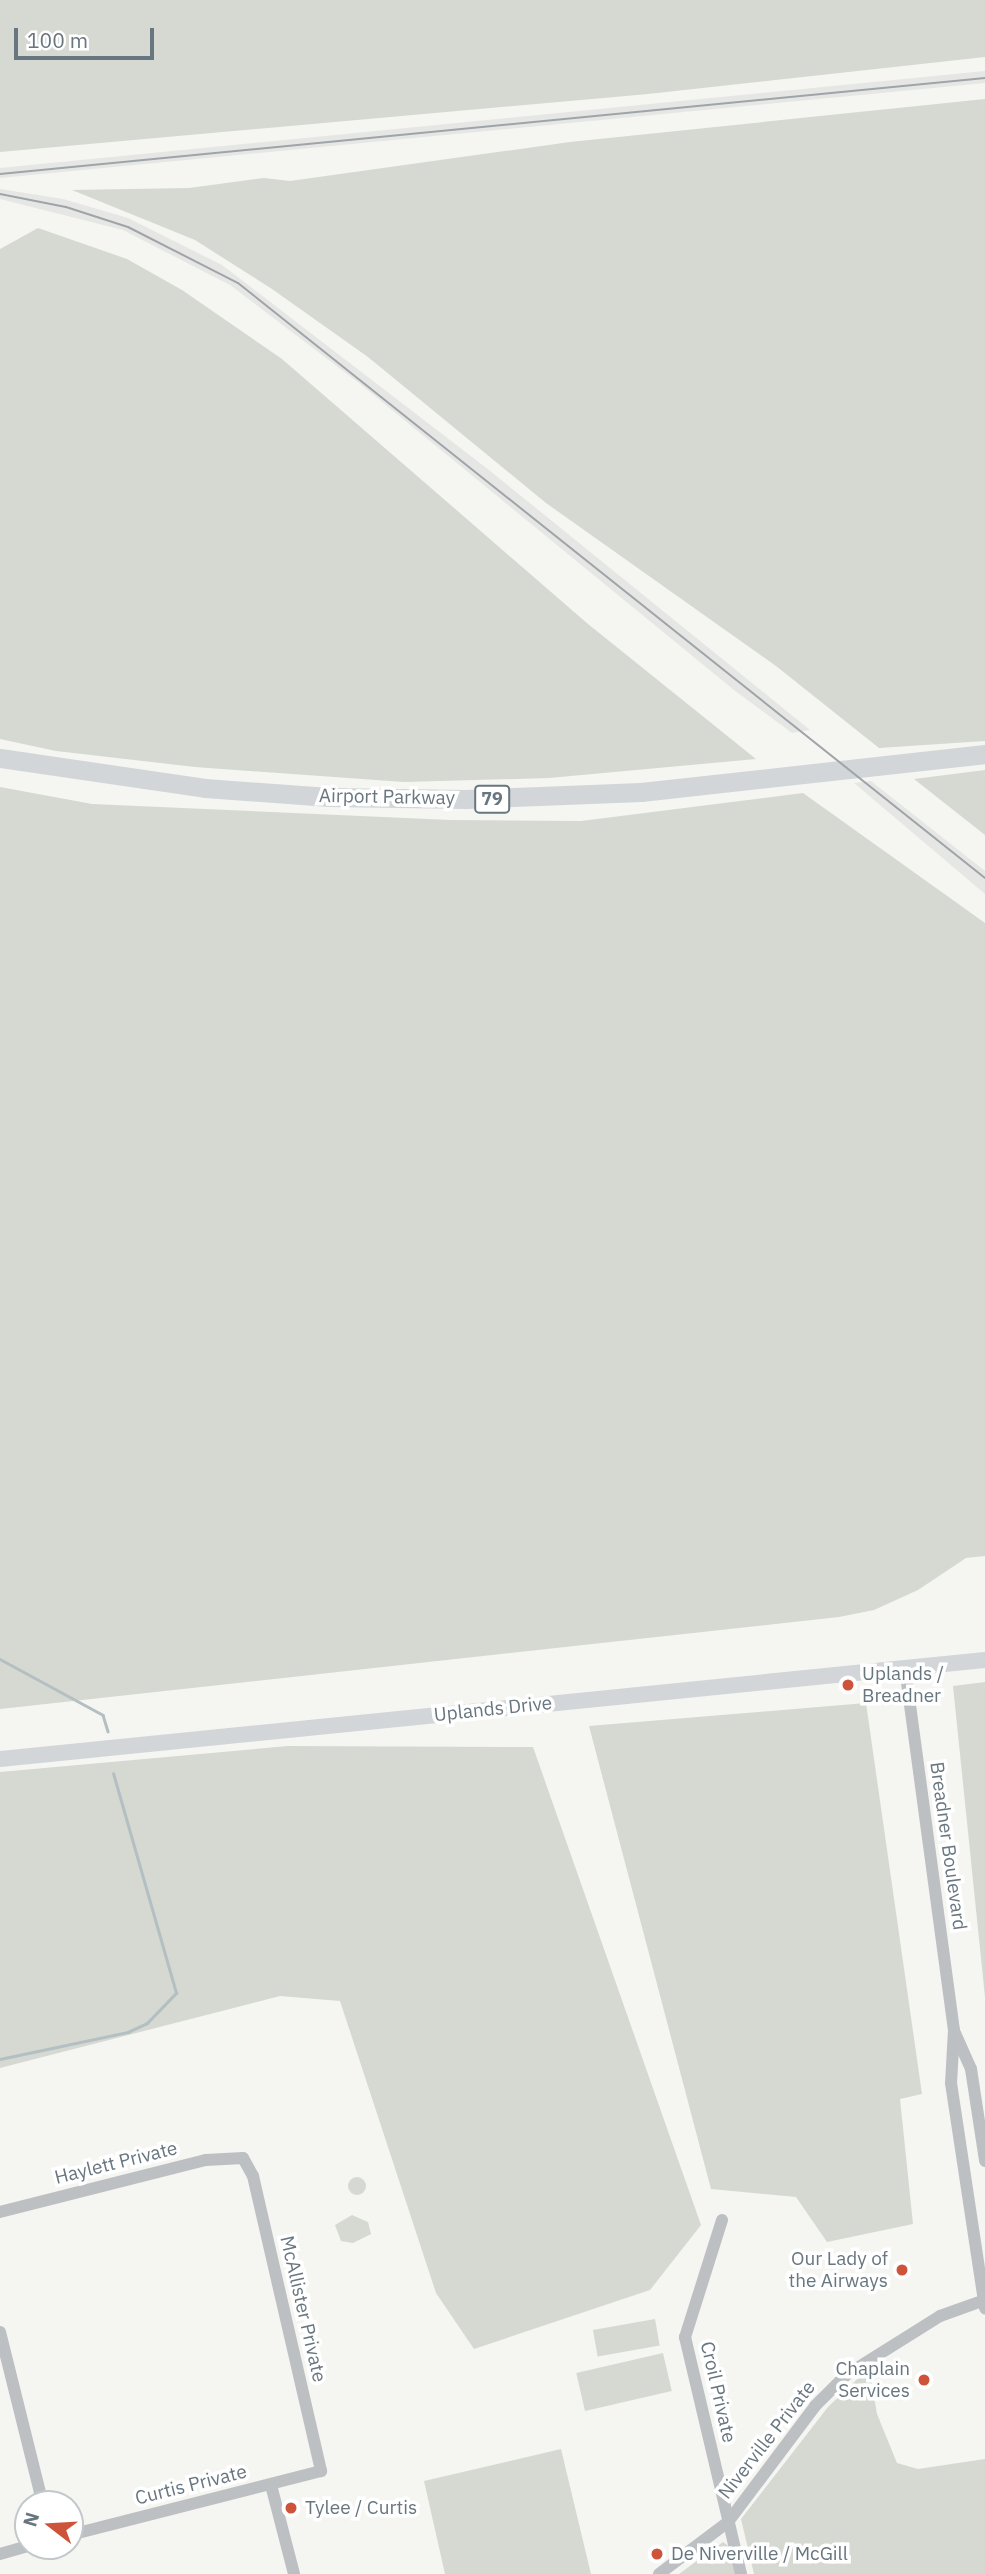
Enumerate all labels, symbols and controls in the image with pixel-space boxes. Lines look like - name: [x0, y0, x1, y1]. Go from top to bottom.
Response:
- scale bar: [18, 14, 158, 58]
- text: 100 m: [27, 26, 88, 54]
- street label: Airport Parkway: [319, 784, 455, 810]
- road number: 79: [473, 784, 511, 814]
- place label: Uplands / Breadner: [862, 1663, 944, 1707]
- marker: Uplands / Breadner: [840, 1677, 856, 1693]
- street label: Uplands Drive: [433, 1691, 553, 1727]
- street label: Breadner Boulevard: [925, 1760, 971, 1932]
- street label: Haylett Private: [52, 2137, 180, 2189]
- street label: McAllister Private: [275, 2234, 331, 2384]
- place label: Our Lady of the Airways: [788, 2248, 888, 2292]
- marker: Our Lady of the Airways: [894, 2262, 910, 2278]
- street label: Croil Private: [695, 2339, 741, 2445]
- place label: Chaplain Services: [835, 2358, 910, 2402]
- marker: Chaplain Services: [916, 2372, 932, 2388]
- street label: Niverville Private: [714, 2376, 820, 2504]
- street label: Curtis Private: [133, 2460, 249, 2510]
- north arrow: [14, 2490, 84, 2560]
- place label: Tylee / Curtis: [305, 2497, 417, 2519]
- marker: Tylee / Curtis: [283, 2500, 299, 2516]
- text: N: [17, 2509, 44, 2530]
- place label: De Niverville / McGill: [671, 2543, 848, 2565]
- marker: De Niverville / McGill: [649, 2546, 665, 2562]

